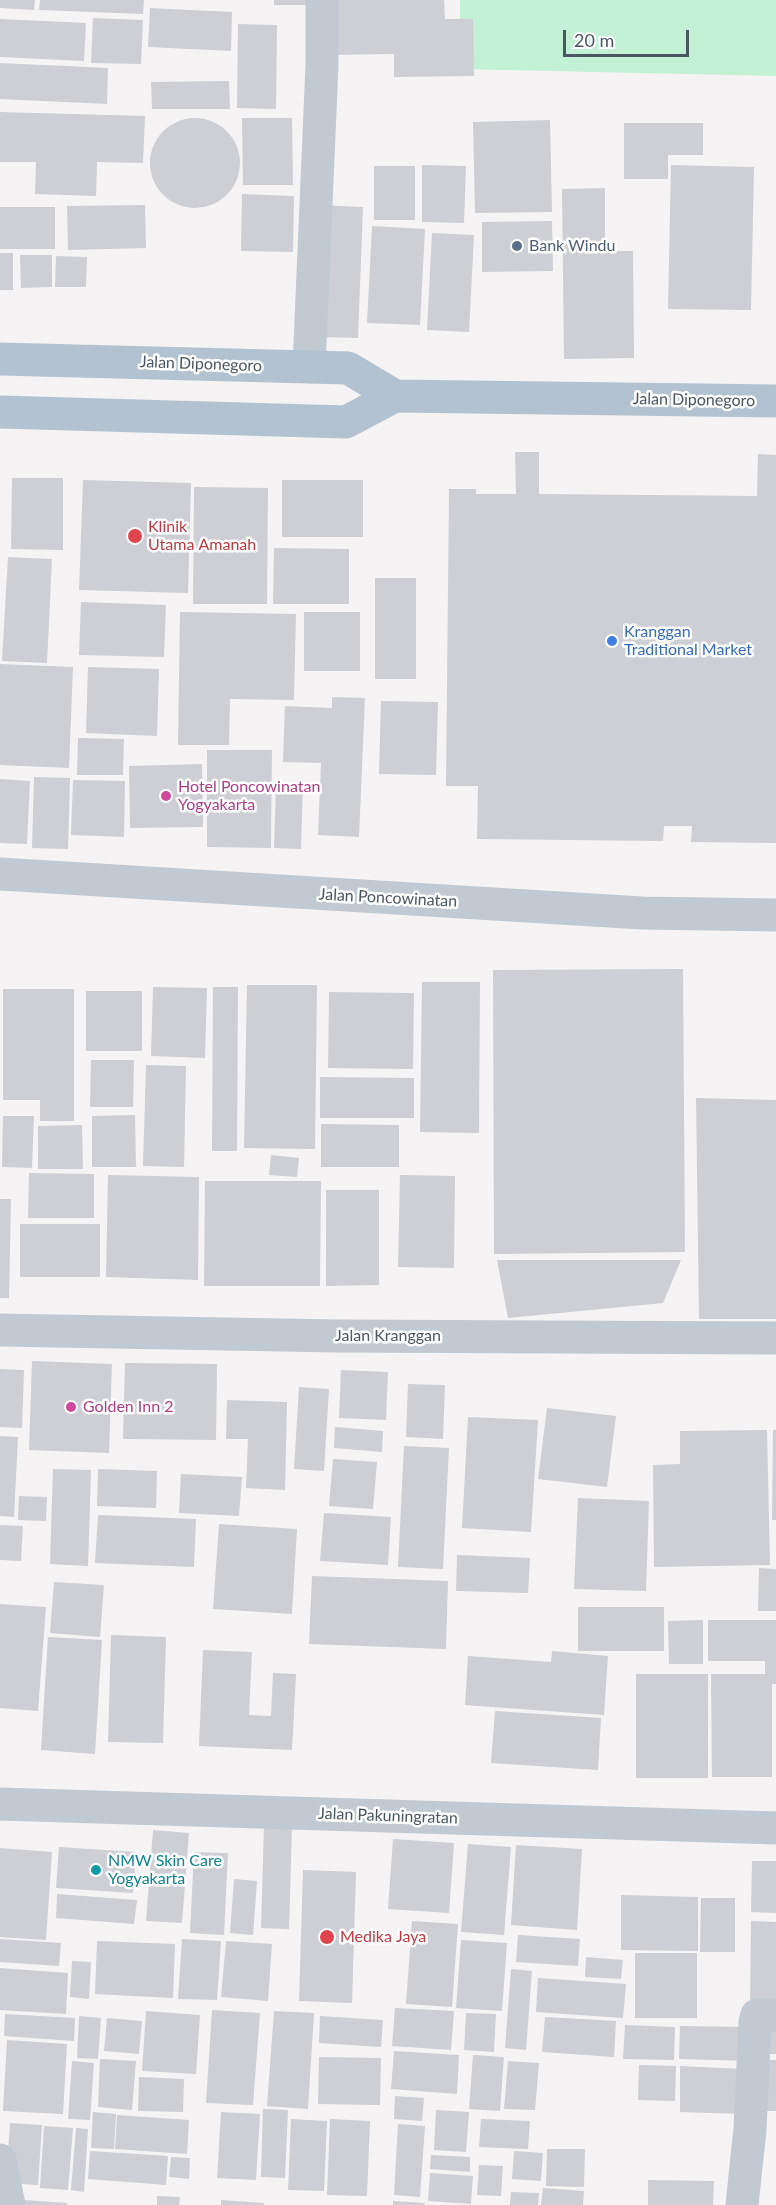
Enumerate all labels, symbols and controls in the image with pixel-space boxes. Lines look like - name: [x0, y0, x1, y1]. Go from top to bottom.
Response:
- scale bar: [566, 18, 692, 56]
- text: 20 m: [574, 29, 614, 51]
- place label: Bank Windu: [529, 236, 615, 256]
- marker: Bank Windu: [510, 239, 524, 253]
- street label: Jalan Diponegoro: [140, 352, 262, 376]
- street label: Jalan Diponegoro: [633, 389, 755, 411]
- place label: Klinik Utama Amanah: [148, 517, 256, 555]
- marker: Klinik Utama Amanah: [126, 527, 144, 545]
- place label: Kranggan Traditional Market: [624, 622, 752, 660]
- marker: Kranggan Traditional Market: [605, 634, 619, 648]
- place label: Hotel Poncowinatan Yogyakarta: [178, 777, 320, 815]
- marker: Hotel Poncowinatan Yogyakarta: [159, 789, 173, 803]
- street label: Jalan Poncowinatan: [318, 885, 458, 911]
- street label: Jalan Kranggan: [335, 1326, 441, 1346]
- place label: Golden Inn 2: [83, 1397, 173, 1417]
- marker: Golden Inn 2: [64, 1400, 78, 1414]
- street label: Jalan Pakuningratan: [318, 1804, 458, 1828]
- place label: NMW Skin Care Yogyakarta: [108, 1851, 222, 1889]
- marker: NMW Skin Care Yogyakarta: [89, 1863, 103, 1877]
- place label: Medika Jaya: [340, 1927, 426, 1947]
- marker: Medika Jaya: [318, 1928, 336, 1946]

